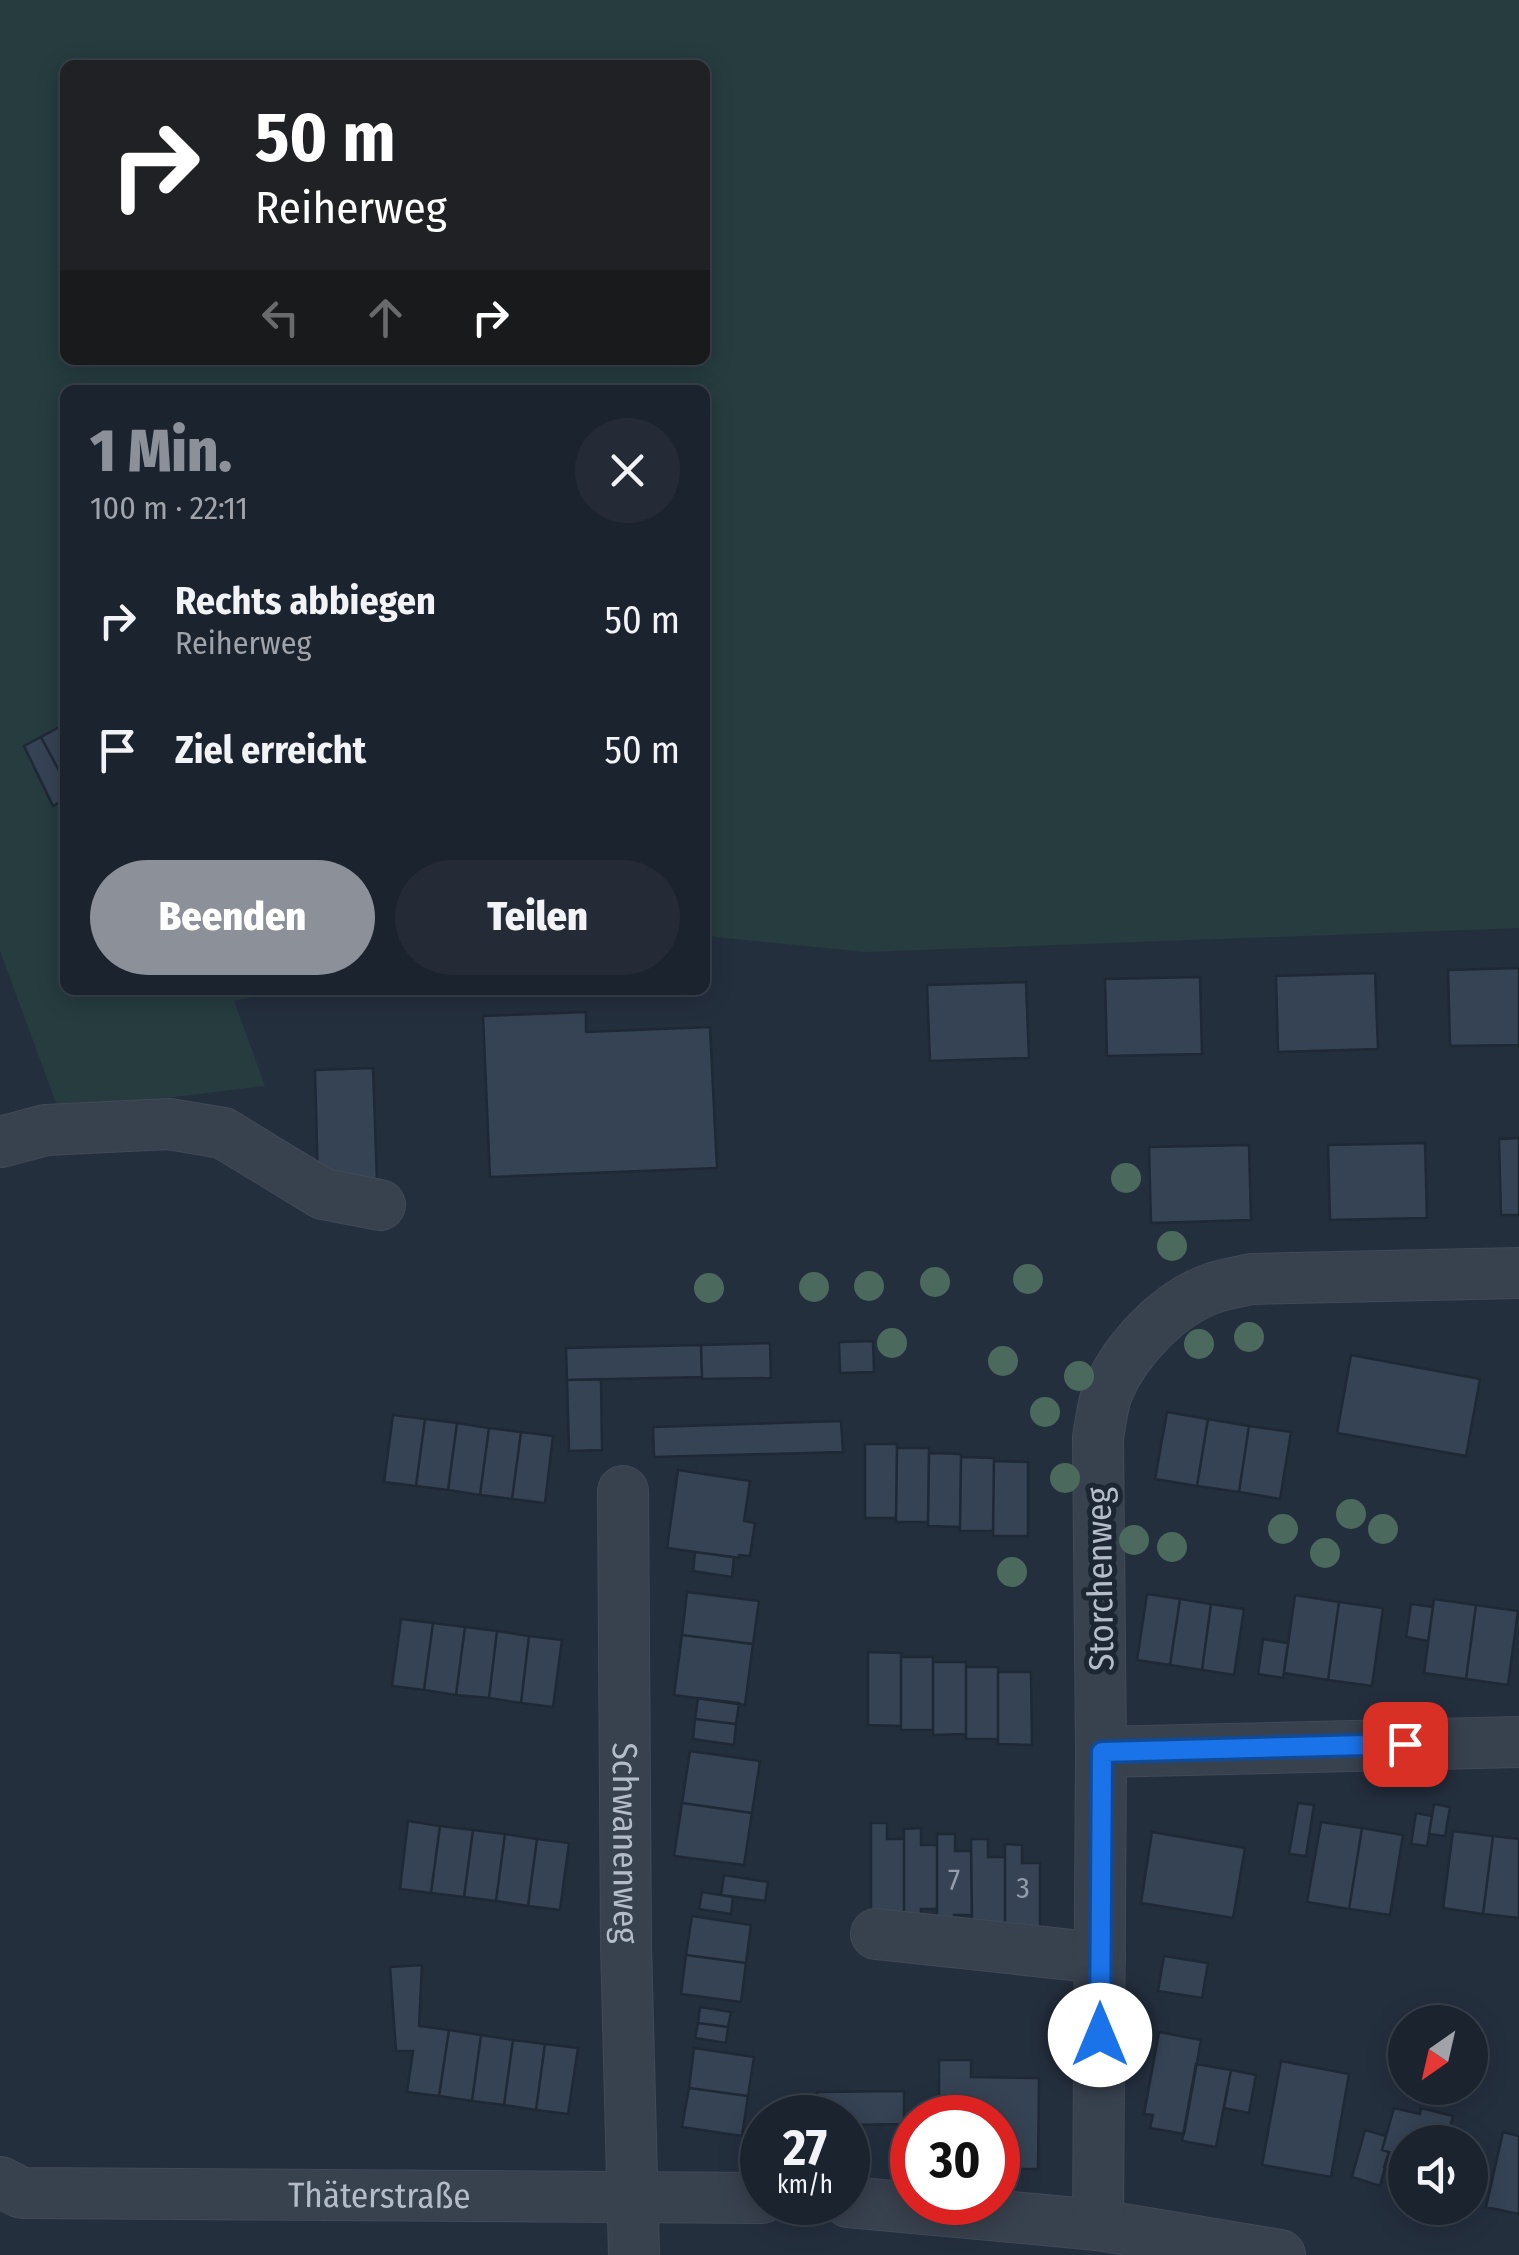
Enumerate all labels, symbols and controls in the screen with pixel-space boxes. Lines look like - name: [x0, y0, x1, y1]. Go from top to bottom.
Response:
- text: 50 m: [255, 96, 396, 180]
- icon: right: [90, 100, 220, 230]
- text: Reiherweg: [255, 181, 447, 235]
- icon: left: [253, 290, 308, 345]
- icon: ahead: [358, 290, 413, 345]
- icon: right: [463, 290, 518, 345]
- text: 1 Min.: [90, 415, 232, 487]
- button: close: [575, 418, 680, 523]
- text: 100 m · 22:11: [90, 489, 248, 527]
- text: Rechts abbiegen: [175, 578, 436, 624]
- icon: right: [90, 593, 145, 648]
- text: 50 m: [605, 597, 680, 643]
- text: Reiherweg: [175, 624, 311, 662]
- icon: arrive: [90, 723, 145, 778]
- text: Ziel erreicht: [175, 727, 366, 773]
- text: 50 m: [605, 727, 680, 773]
- button: Beenden: [90, 860, 375, 975]
- button: Teilen: [395, 860, 680, 975]
- street label: Storchenweg: [1077, 1486, 1123, 1671]
- pin: [1363, 1702, 1448, 1787]
- icon: arrive: [1378, 1717, 1433, 1772]
- street label: Schwanenweg: [604, 1742, 647, 1944]
- house number: 7: [948, 1862, 960, 1898]
- house number: 3: [1016, 1870, 1030, 1906]
- position arrow: [1048, 1983, 1152, 2087]
- north arrow: [1388, 2005, 1488, 2105]
- map controls: [1388, 2005, 1488, 2225]
- speed limit sign: 30: [890, 2095, 1020, 2225]
- text: 27: [783, 2118, 827, 2178]
- button: sound: [1388, 2125, 1488, 2225]
- text: km/h: [777, 2170, 833, 2200]
- street label: Thäterstraße: [288, 2174, 471, 2217]

